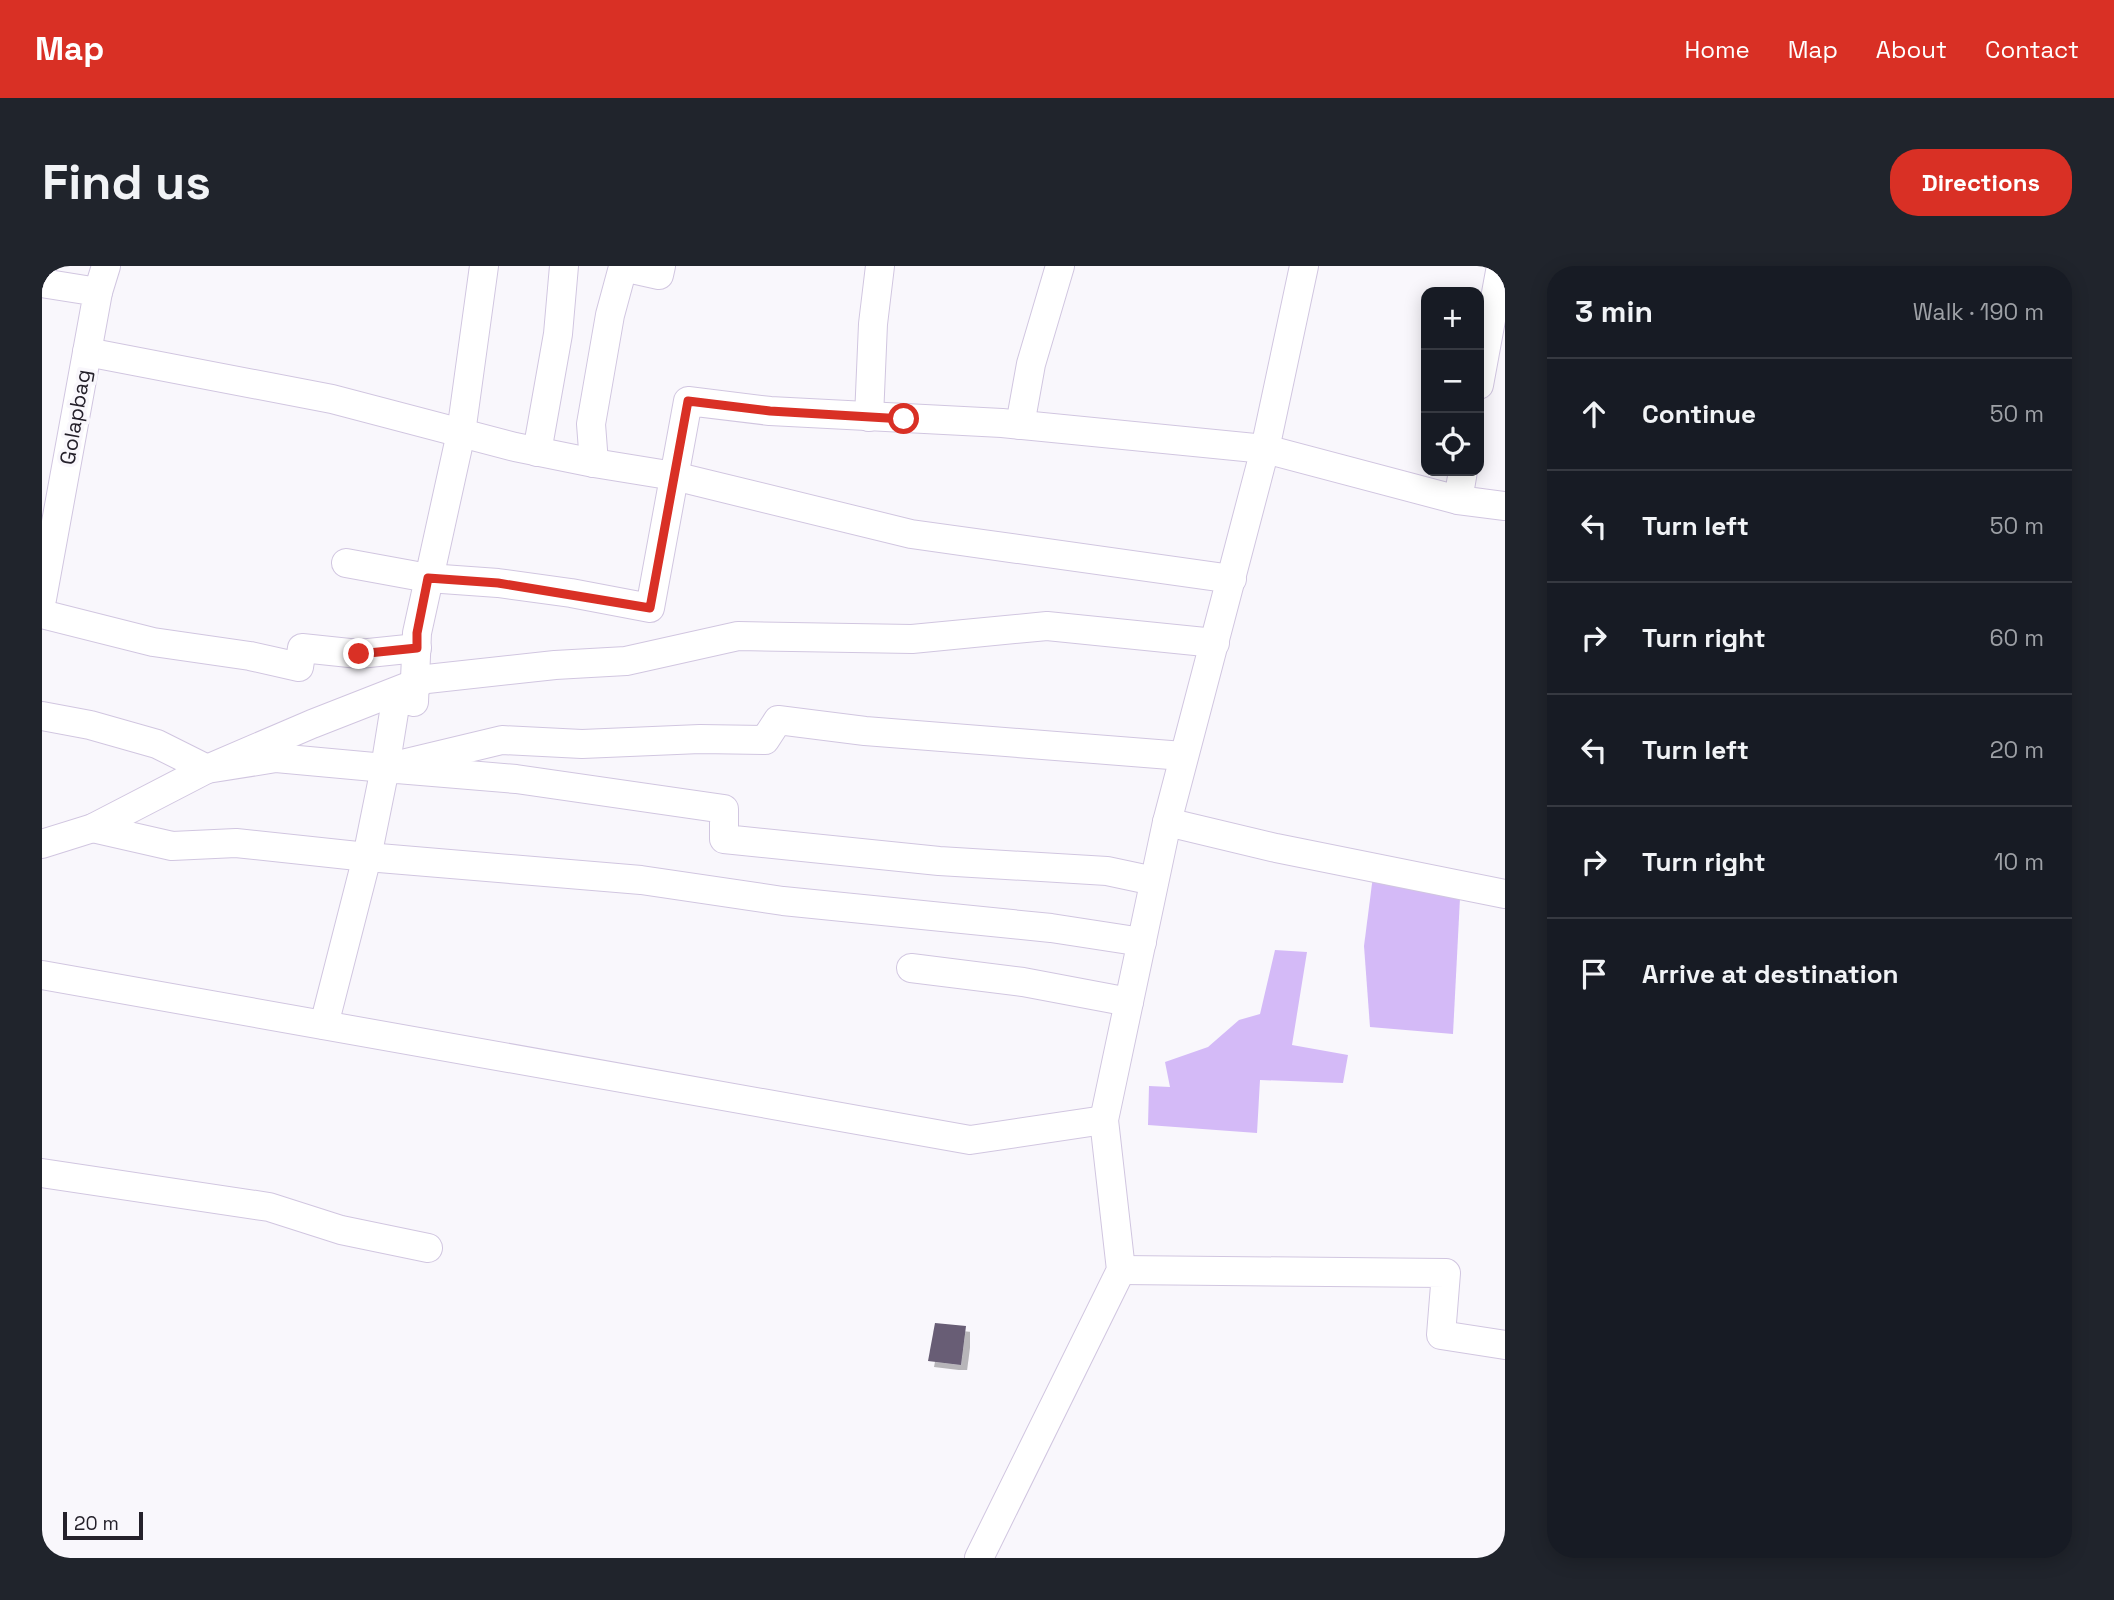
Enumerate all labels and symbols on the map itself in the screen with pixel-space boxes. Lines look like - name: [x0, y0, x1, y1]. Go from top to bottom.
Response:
- street label: Golapbag: [53, 367, 97, 467]
- route start: [888, 403, 919, 434]
- route end: [343, 638, 374, 669]
- scale bar: [63, 1509, 144, 1541]

